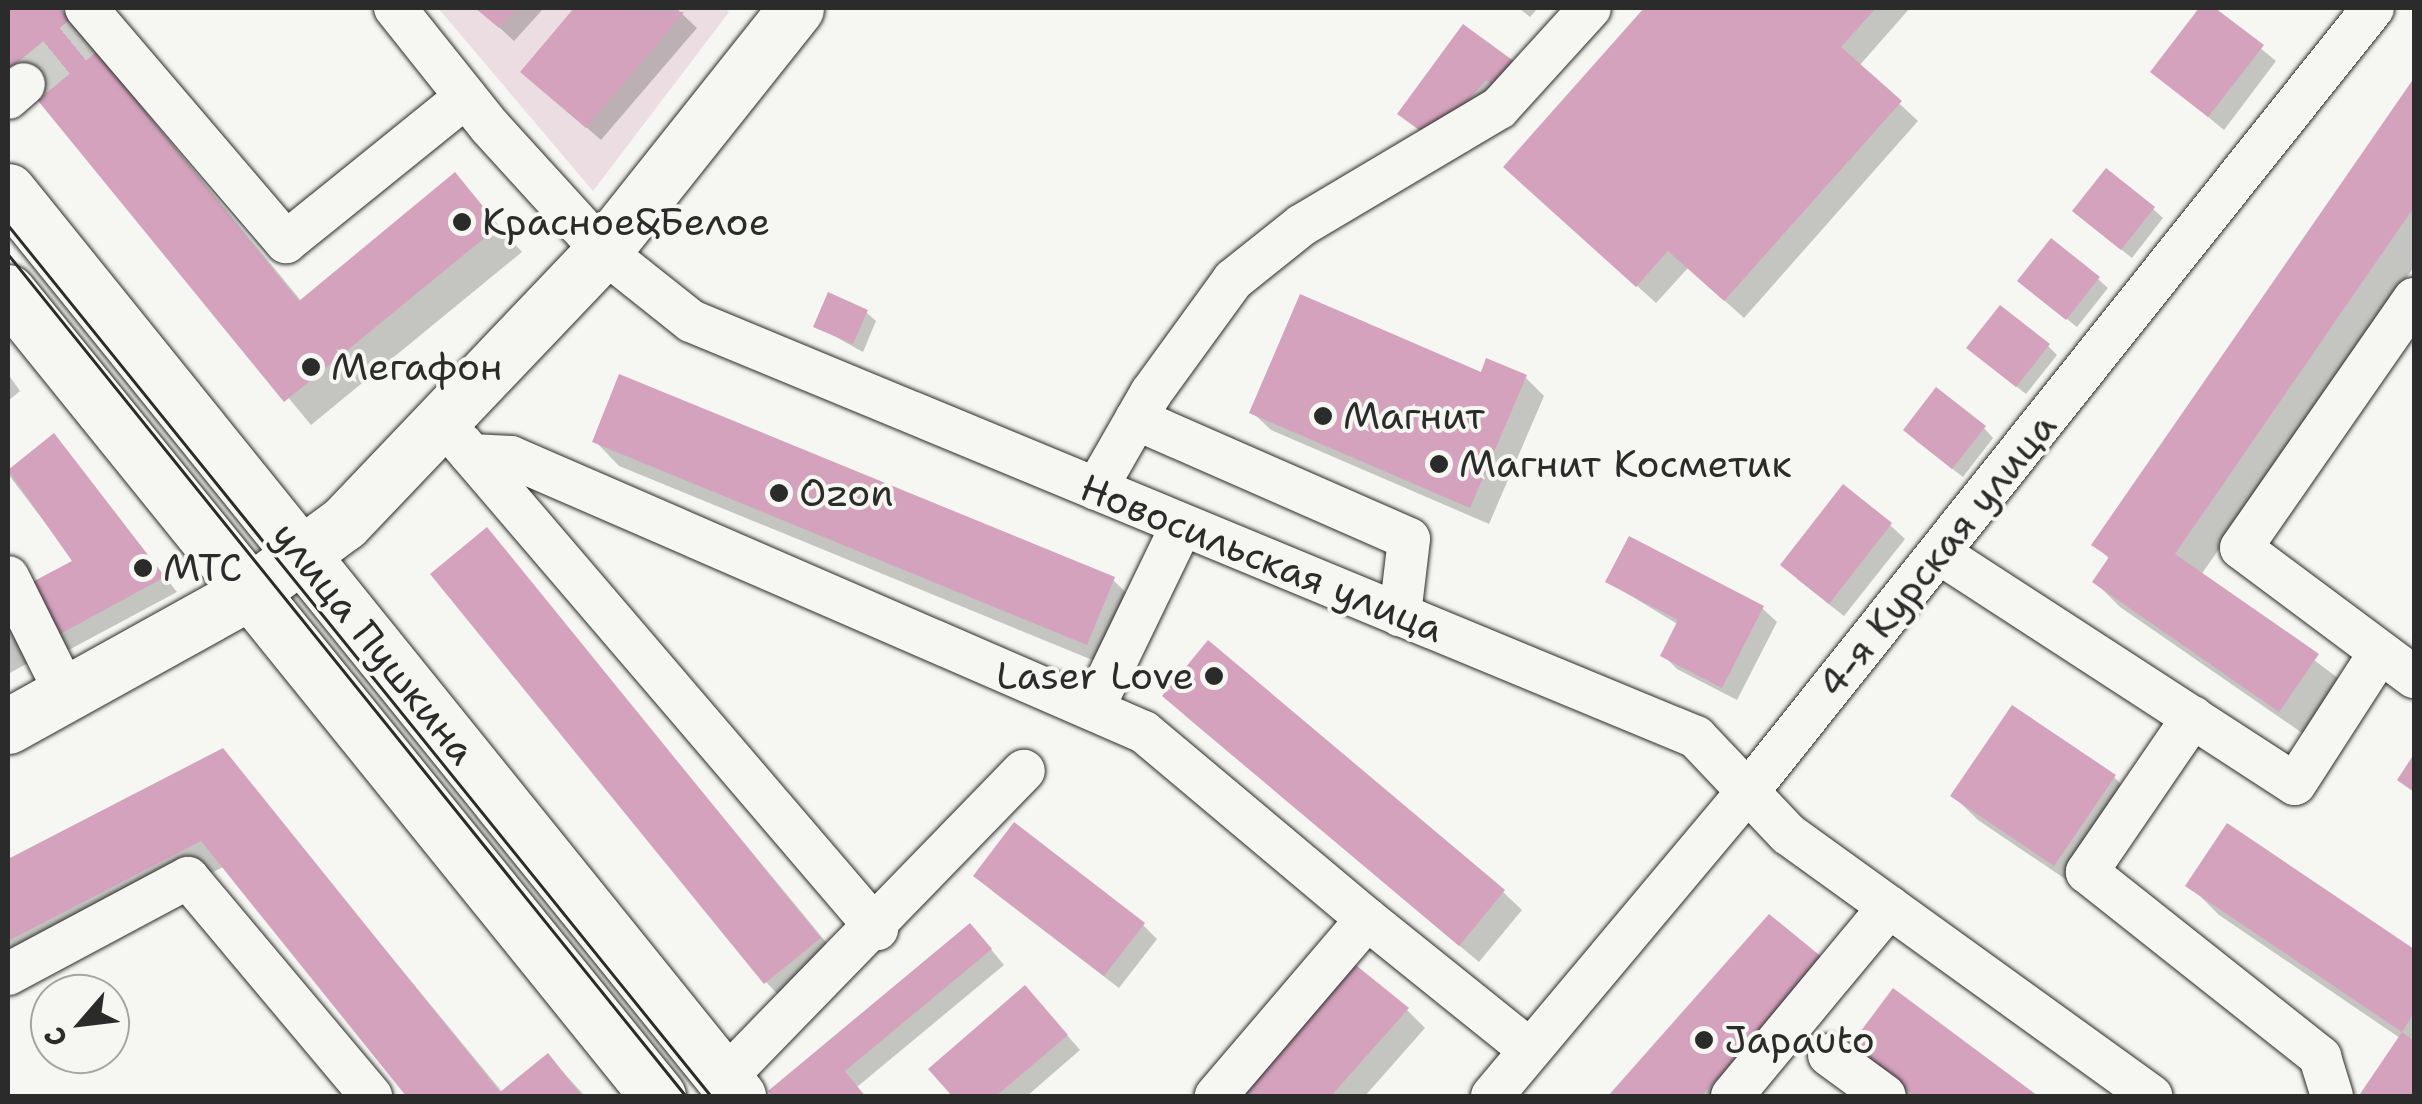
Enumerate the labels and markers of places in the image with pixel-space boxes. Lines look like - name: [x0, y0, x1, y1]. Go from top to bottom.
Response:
- place label: Красное&Белое: [482, 199, 770, 245]
- marker: Красное&Белое: [451, 211, 473, 233]
- place label: Мегафон: [331, 344, 502, 390]
- marker: Мегафон: [300, 356, 322, 378]
- place label: Магнит: [1343, 393, 1485, 439]
- marker: Магнит: [1312, 405, 1334, 427]
- place label: Магнит Косметик: [1459, 441, 1792, 487]
- marker: Магнит Косметик: [1428, 453, 1450, 475]
- place label: Ozon: [799, 470, 893, 516]
- marker: Ozon: [768, 482, 790, 504]
- place label: МТС: [163, 545, 242, 591]
- marker: МТС: [132, 557, 154, 579]
- place label: Laser Love: [996, 653, 1194, 699]
- marker: Laser Love: [1203, 665, 1225, 687]
- place label: Japauto: [1724, 1017, 1875, 1063]
- marker: Japauto: [1693, 1029, 1715, 1051]

